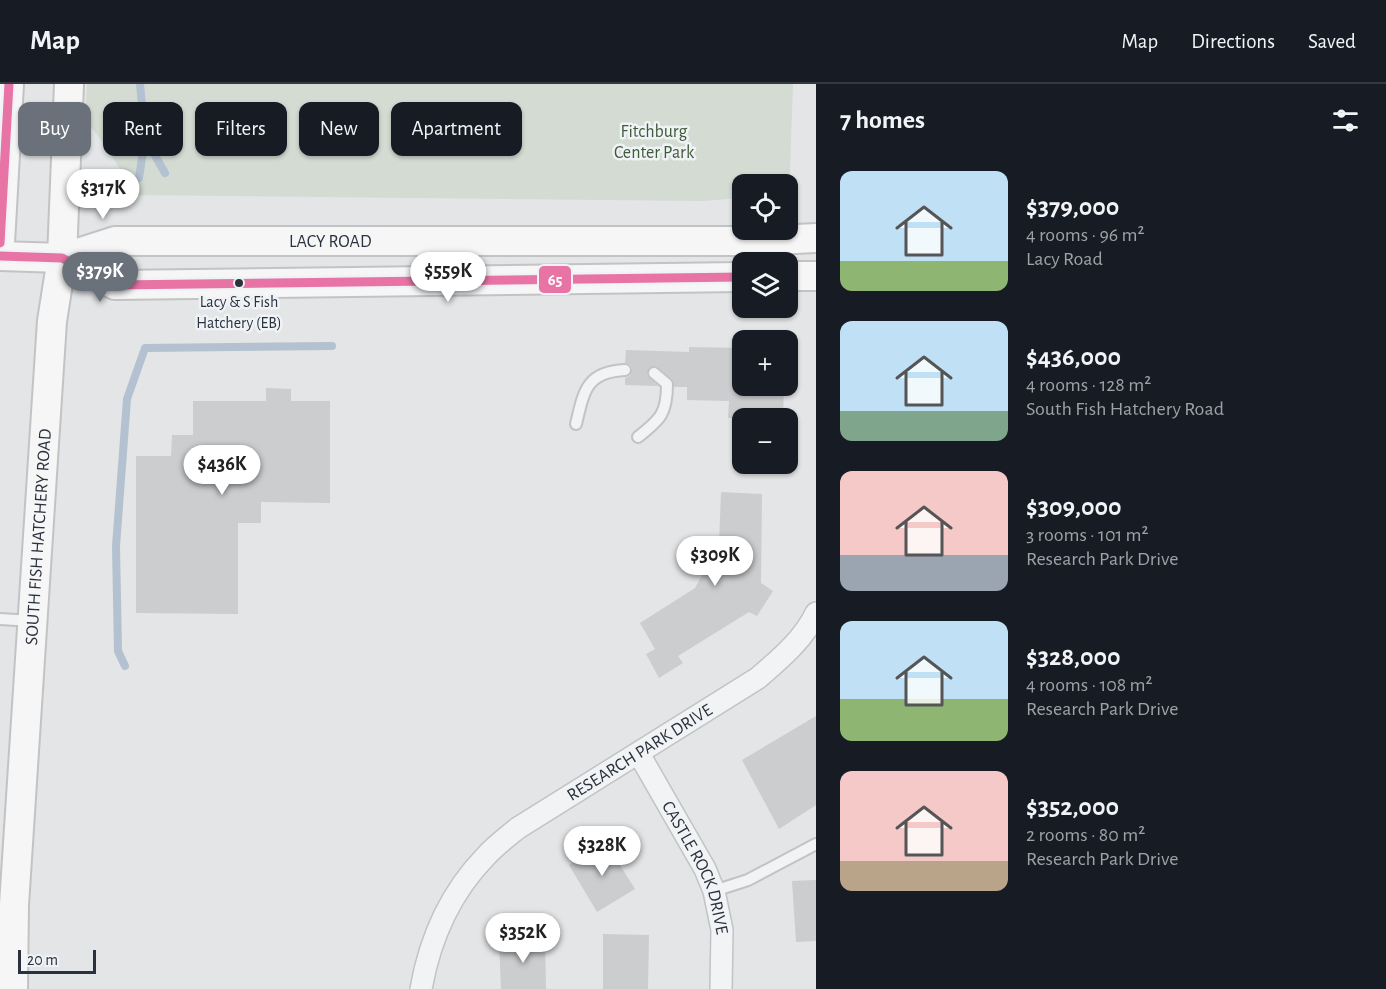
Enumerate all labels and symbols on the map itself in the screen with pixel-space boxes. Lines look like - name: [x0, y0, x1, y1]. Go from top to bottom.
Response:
- park label: Fitchburg Center Park: [614, 123, 695, 162]
- pin: $317K: [61, 169, 145, 220]
- street label: LACY ROAD: [289, 233, 372, 251]
- pin: $379K: [58, 252, 142, 303]
- pin: $559K: [406, 252, 490, 303]
- line badge: 65: [538, 265, 572, 294]
- text: 65: [548, 272, 562, 288]
- marker: Lacy & S Fish Hatchery (EB): [233, 277, 245, 289]
- place label: Lacy & S Fish Hatchery (EB): [196, 294, 282, 332]
- street label: SOUTH FISH HATCHERY ROAD: [23, 428, 55, 646]
- pin: $436K: [180, 445, 264, 496]
- pin: $309K: [673, 536, 757, 587]
- street label: RESEARCH PARK DRIVE: [564, 701, 716, 805]
- street label: CASTLE ROCK DRIVE: [658, 798, 731, 936]
- pin: $328K: [560, 826, 644, 877]
- pin: $352K: [481, 913, 565, 964]
- scale bar: [18, 947, 96, 974]

